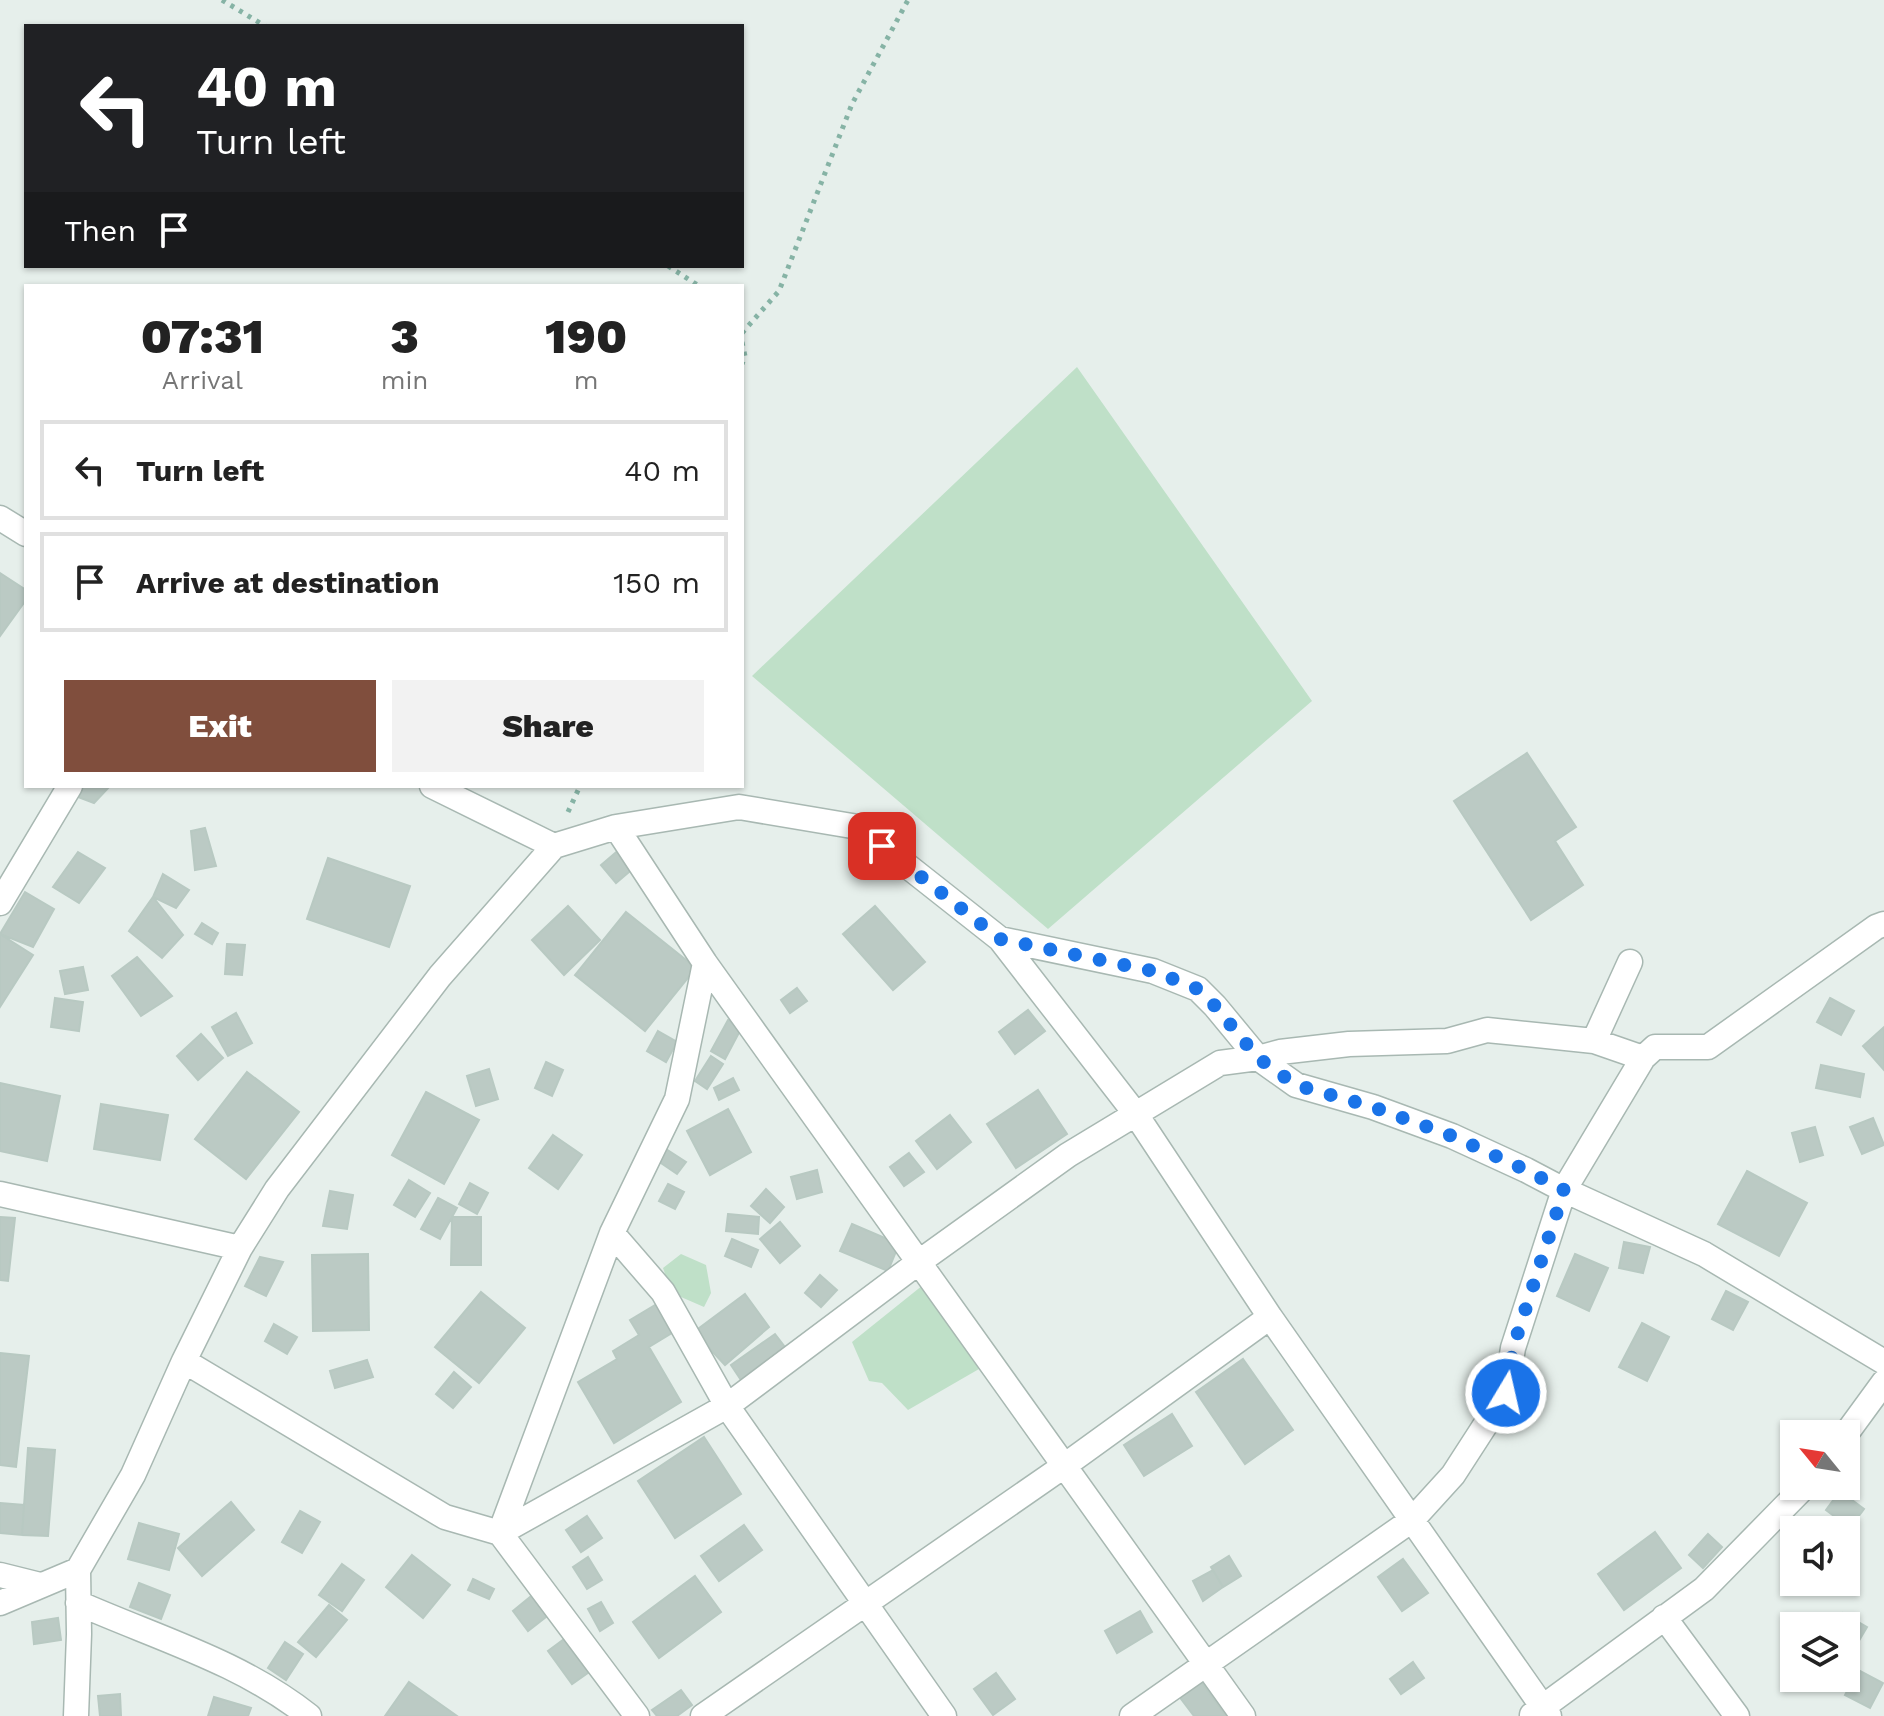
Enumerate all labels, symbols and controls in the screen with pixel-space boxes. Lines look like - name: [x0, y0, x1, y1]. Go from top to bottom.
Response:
- text: 40 m: [196, 54, 337, 120]
- icon: left: [64, 56, 168, 160]
- text: Turn left: [196, 121, 346, 163]
- icon: arrive: [152, 208, 196, 252]
- text: Then: [64, 213, 136, 248]
- text: 07:31: [141, 308, 264, 365]
- text: 3: [390, 308, 419, 365]
- text: 190: [545, 308, 627, 365]
- text: Arrival: [162, 365, 243, 395]
- text: min: [381, 365, 428, 395]
- text: m: [574, 365, 599, 395]
- icon: left: [68, 448, 112, 492]
- text: Turn left: [136, 453, 264, 488]
- text: 40 m: [624, 453, 700, 488]
- icon: arrive: [68, 560, 112, 604]
- text: Arrive at destination: [136, 565, 440, 600]
- text: 150 m: [613, 565, 700, 600]
- button: Exit: [64, 680, 376, 772]
- button: Share: [392, 680, 704, 772]
- pin: [848, 812, 916, 880]
- icon: arrive: [860, 824, 904, 868]
- position arrow: [1464, 1351, 1548, 1435]
- north arrow: [1780, 1420, 1860, 1500]
- map controls: [1780, 1420, 1860, 1692]
- button: sound: [1780, 1516, 1860, 1596]
- button: layers: [1780, 1612, 1860, 1692]

